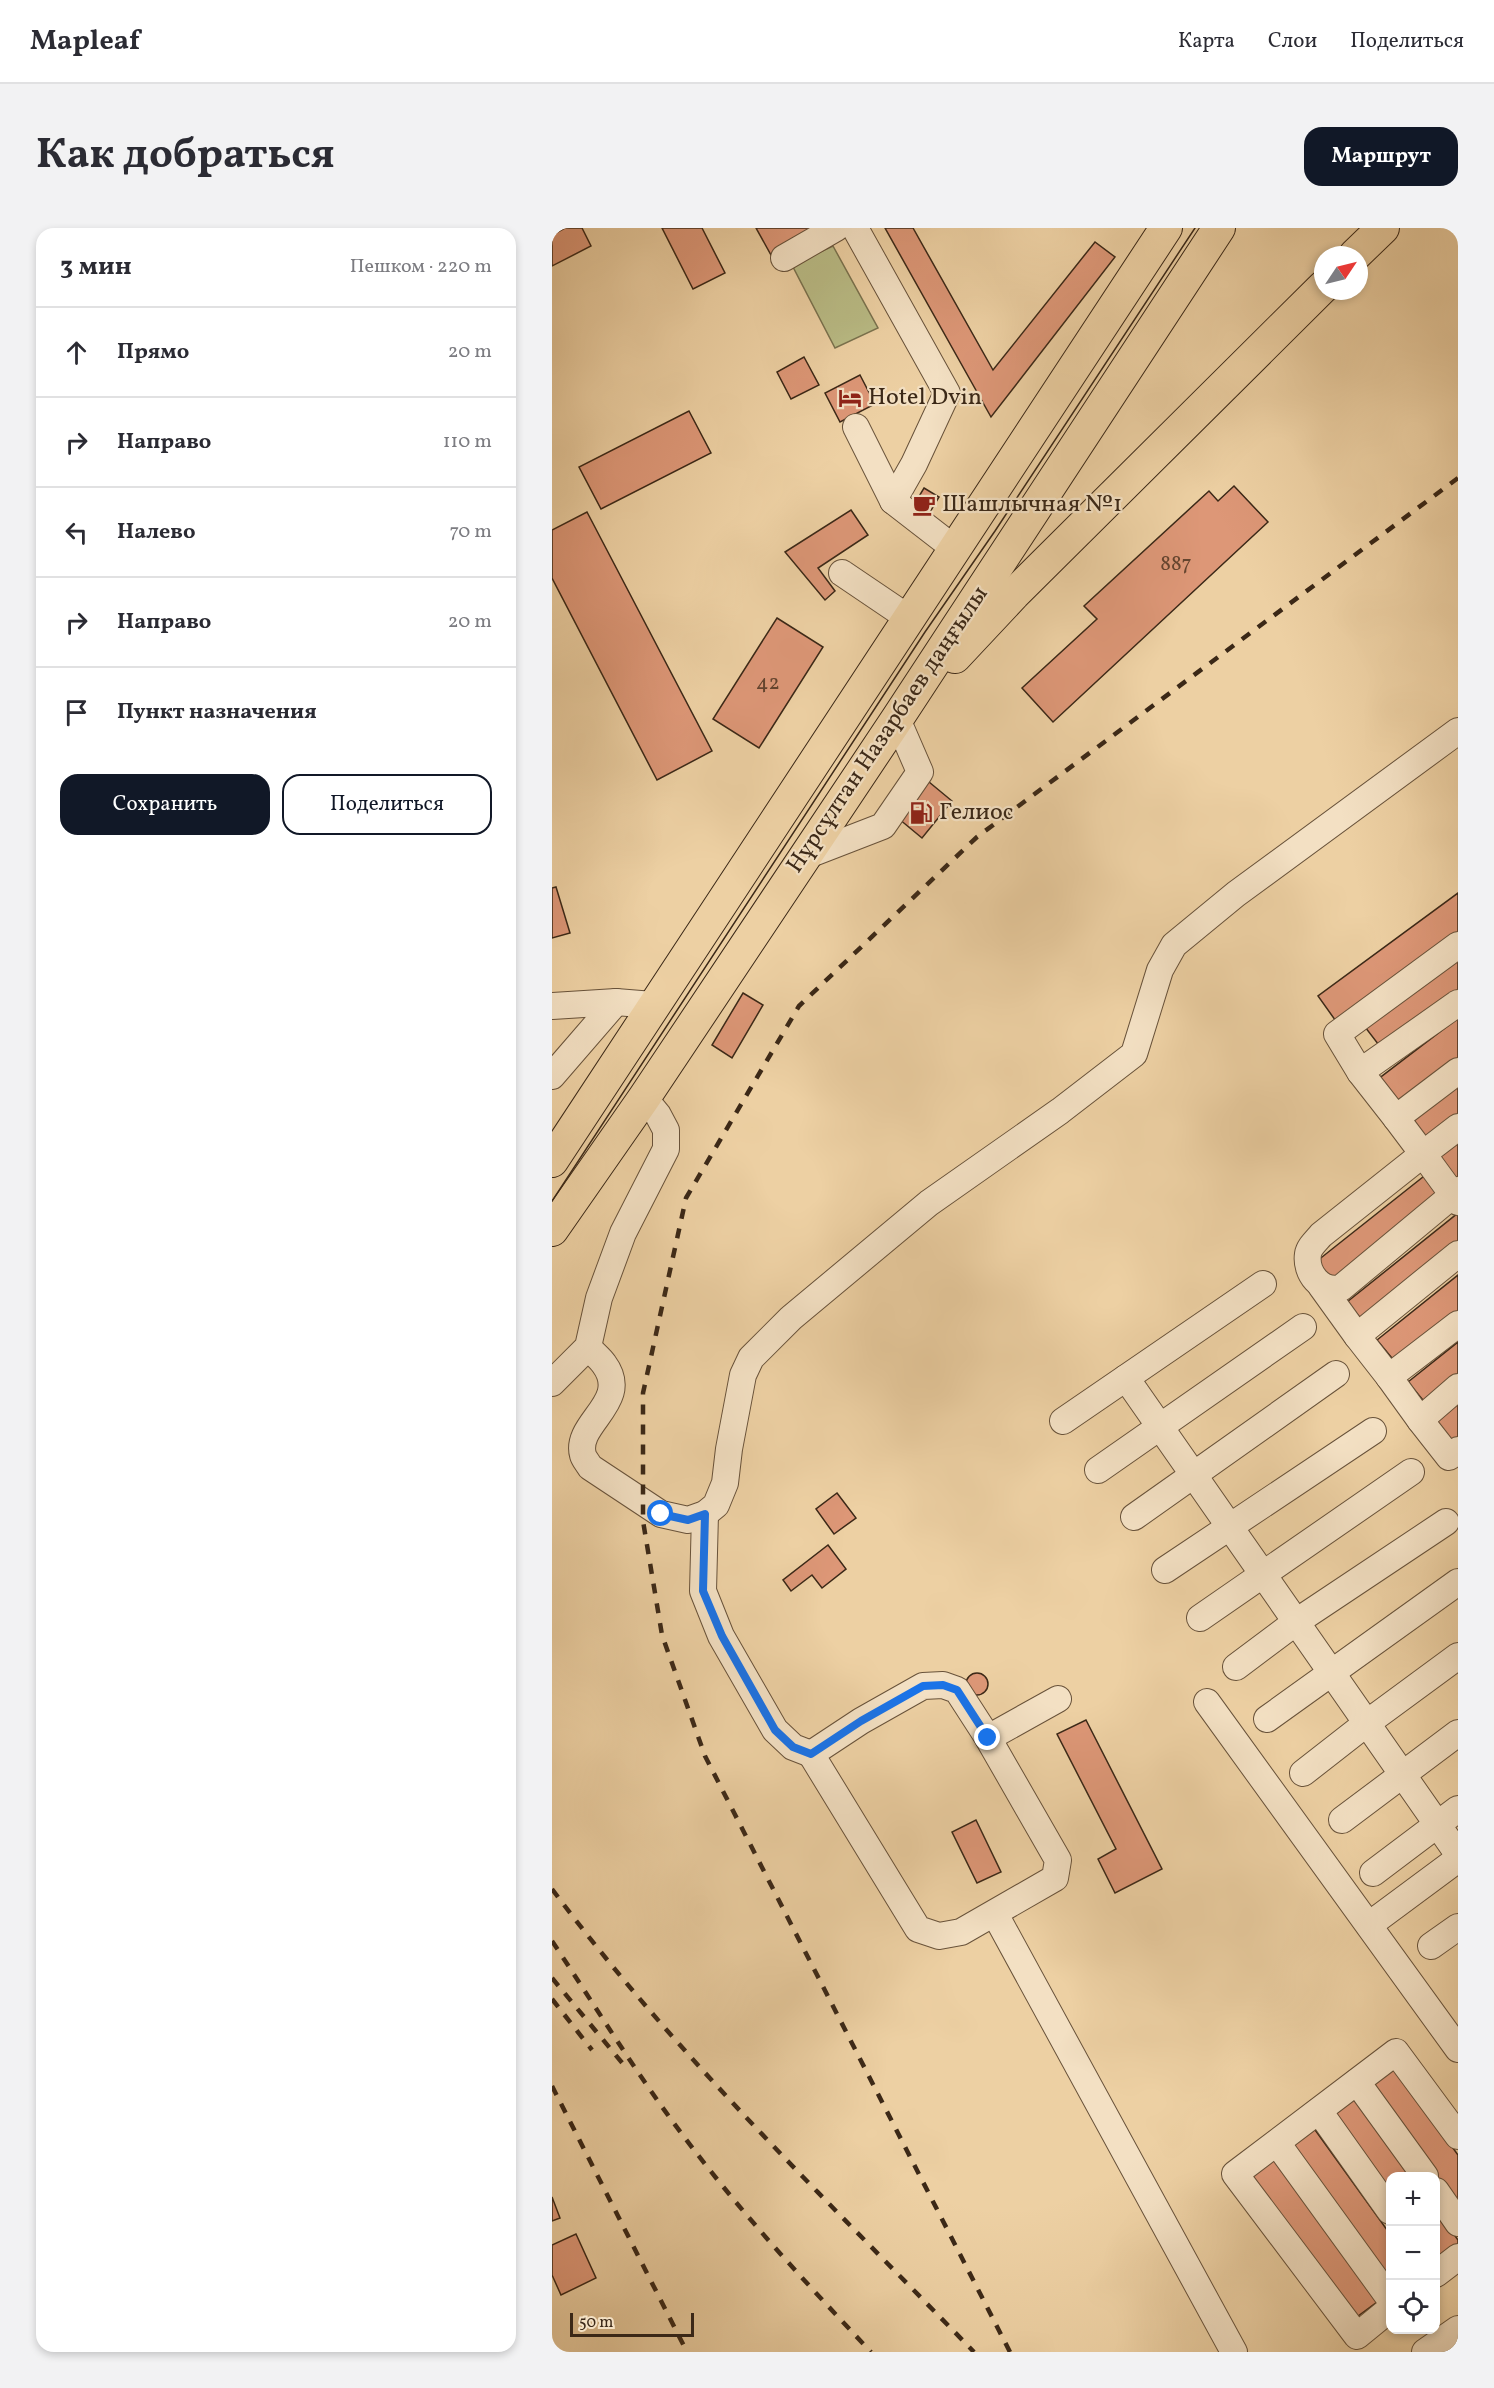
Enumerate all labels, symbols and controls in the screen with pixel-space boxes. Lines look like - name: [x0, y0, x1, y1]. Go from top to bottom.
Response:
- text: Mapleaf: [30, 22, 140, 61]
- text: Карта: [1178, 27, 1235, 56]
- text: Слои: [1268, 27, 1317, 56]
- text: Поделиться: [1350, 27, 1464, 56]
- text: Как добраться: [36, 127, 335, 186]
- button: Маршрут: [1304, 127, 1458, 186]
- north arrow: [1314, 246, 1368, 300]
- text: 3 мин: [60, 249, 132, 285]
- text: Пешком · 220 m: [350, 253, 492, 281]
- icon: ahead: [60, 336, 93, 369]
- text: Прямо: [117, 337, 189, 368]
- text: 20 m: [448, 338, 492, 366]
- place label: Hotel Dvin: [868, 381, 982, 415]
- hotel icon: Hotel Dvin: [837, 385, 863, 411]
- icon: right: [60, 426, 93, 459]
- text: Направо: [117, 427, 211, 458]
- text: 110 m: [443, 428, 492, 456]
- place label: Шашлычная №1: [942, 488, 1122, 522]
- cafe icon: Шашлычная №1: [911, 492, 937, 518]
- icon: left: [60, 516, 93, 549]
- text: Налево: [117, 517, 196, 548]
- text: 70 m: [449, 518, 492, 546]
- house number: 887: [1160, 550, 1192, 579]
- street label: Нұрсұлтан Назарбаев даңғылы: [779, 580, 997, 880]
- icon: right: [60, 606, 93, 639]
- text: Направо: [117, 607, 211, 638]
- text: 20 m: [448, 608, 492, 636]
- house number: 42: [756, 669, 780, 698]
- icon: arrive: [60, 696, 93, 729]
- text: Пункт назначения: [117, 697, 317, 728]
- button: Сохранить: [60, 774, 270, 835]
- button: Поделиться: [282, 774, 492, 835]
- place label: Гелиос: [939, 796, 1013, 830]
- fuel station icon: Гелиос: [908, 800, 934, 826]
- route start: [647, 1500, 673, 1526]
- route end: [974, 1724, 1000, 1750]
- map controls: [1386, 2172, 1440, 2334]
- button: +: [1386, 2172, 1440, 2226]
- button: −: [1386, 2226, 1440, 2280]
- button: locate: [1386, 2280, 1440, 2334]
- scale bar: [570, 2310, 694, 2338]
- text: 50 m: [579, 2312, 613, 2334]

